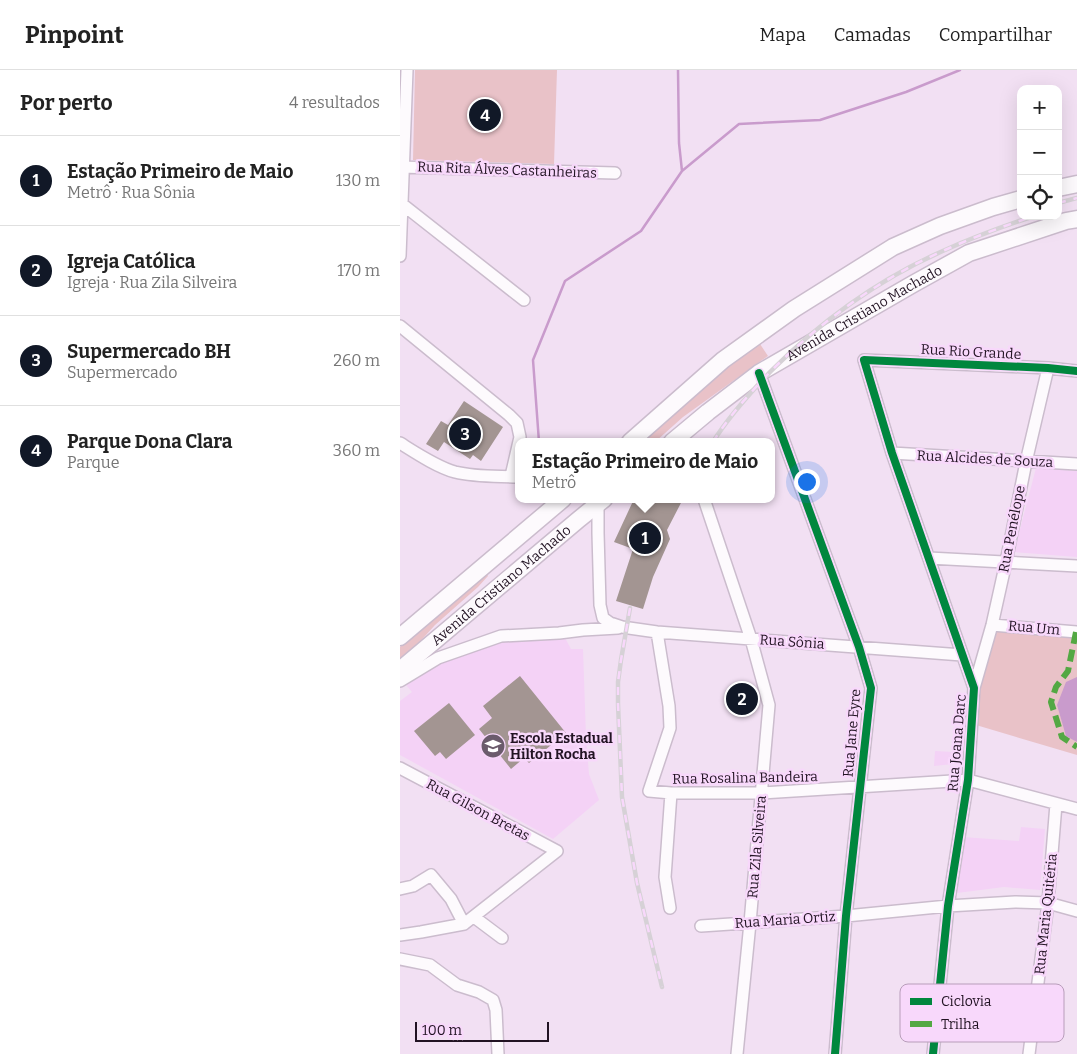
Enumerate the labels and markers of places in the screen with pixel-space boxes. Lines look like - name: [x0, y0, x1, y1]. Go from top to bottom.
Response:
- pin: 4: [469, 96, 501, 134]
- pin: 3: [449, 415, 481, 453]
- pin: 1: [629, 519, 661, 557]
- pin: 2: [726, 680, 758, 718]
- place label: Escola Estadual Hilton Rocha: [510, 730, 613, 763]
- school or university icon: Escola Estadual Hilton Rocha: [480, 733, 506, 759]

